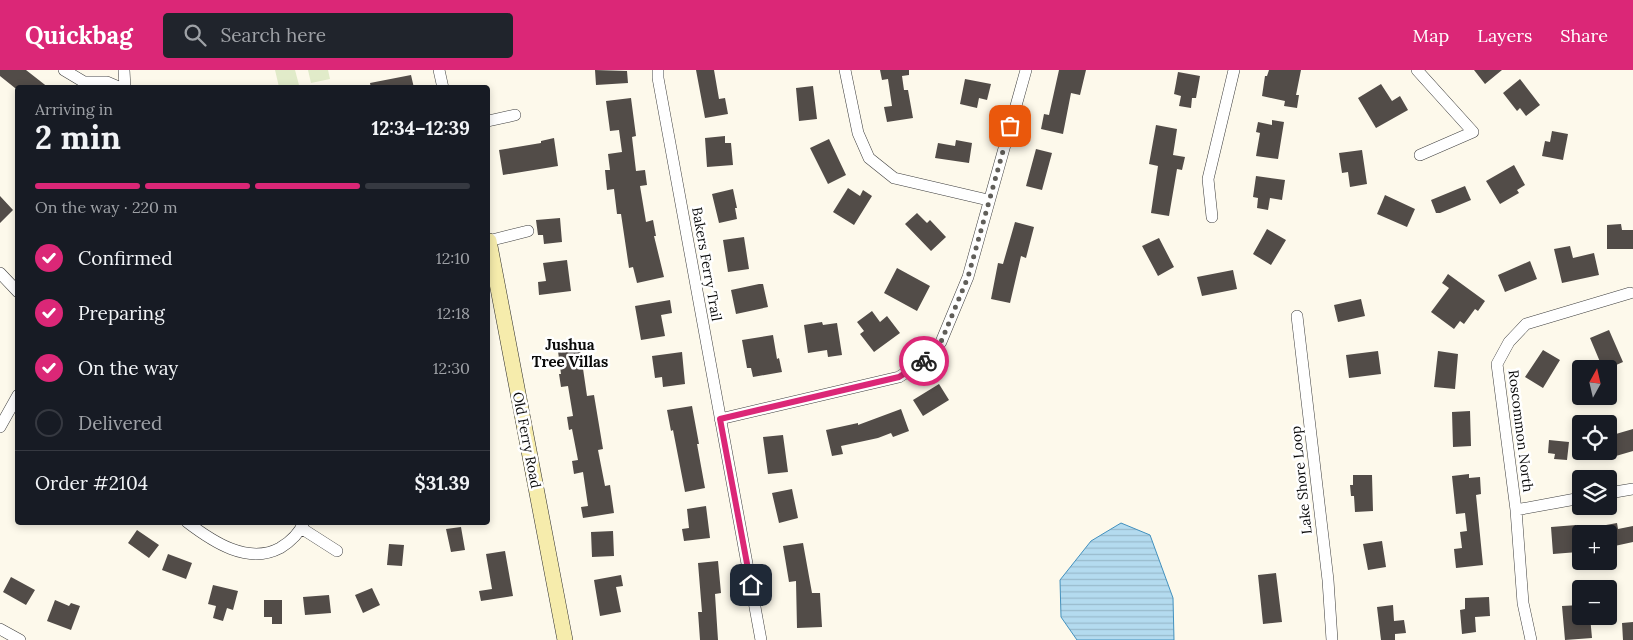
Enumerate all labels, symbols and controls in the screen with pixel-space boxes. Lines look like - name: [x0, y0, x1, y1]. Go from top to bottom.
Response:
- search box: [163, 13, 513, 58]
- text: Quickbag: [25, 20, 133, 51]
- icon: search: [181, 21, 209, 49]
- text: Search here: [221, 23, 326, 47]
- text: Map: [1413, 24, 1449, 47]
- text: Layers: [1477, 24, 1532, 47]
- text: Share: [1560, 24, 1608, 47]
- text: Arriving in: [35, 99, 113, 119]
- pin: [989, 105, 1031, 147]
- icon: bag: [996, 112, 1024, 140]
- text: 12:34–12:39: [372, 116, 470, 140]
- text: 2 min: [35, 117, 121, 158]
- text: On the way · 220 m: [35, 197, 178, 217]
- street label: Bakers Ferry Trail: [688, 206, 726, 323]
- icon: check: [35, 244, 63, 272]
- text: Confirmed: [78, 246, 173, 270]
- text: 12:10: [436, 248, 470, 268]
- icon: check: [35, 299, 63, 327]
- text: Preparing: [78, 301, 165, 325]
- text: 12:18: [437, 303, 470, 323]
- district label: Jushua Tree Villas: [532, 335, 608, 371]
- courier: [899, 336, 949, 386]
- icon: bike: [910, 347, 938, 375]
- icon: check: [35, 354, 63, 382]
- text: On the way: [78, 356, 178, 380]
- text: 12:30: [433, 358, 470, 378]
- north arrow: [1572, 360, 1618, 405]
- map controls: [1572, 360, 1617, 625]
- street label: Roscommon North: [1505, 369, 1537, 493]
- street label: Old Ferry Road: [509, 390, 545, 490]
- text: Delivered: [78, 411, 162, 435]
- button: locate: [1572, 415, 1617, 460]
- street label: Lake Shore Loop: [1286, 425, 1316, 535]
- button: layers: [1572, 470, 1617, 515]
- text: Order #2104: [35, 471, 148, 495]
- text: $31.39: [414, 471, 470, 495]
- button: +: [1572, 525, 1617, 570]
- pin: [730, 564, 772, 606]
- icon: home: [737, 571, 765, 599]
- button: −: [1572, 580, 1617, 625]

